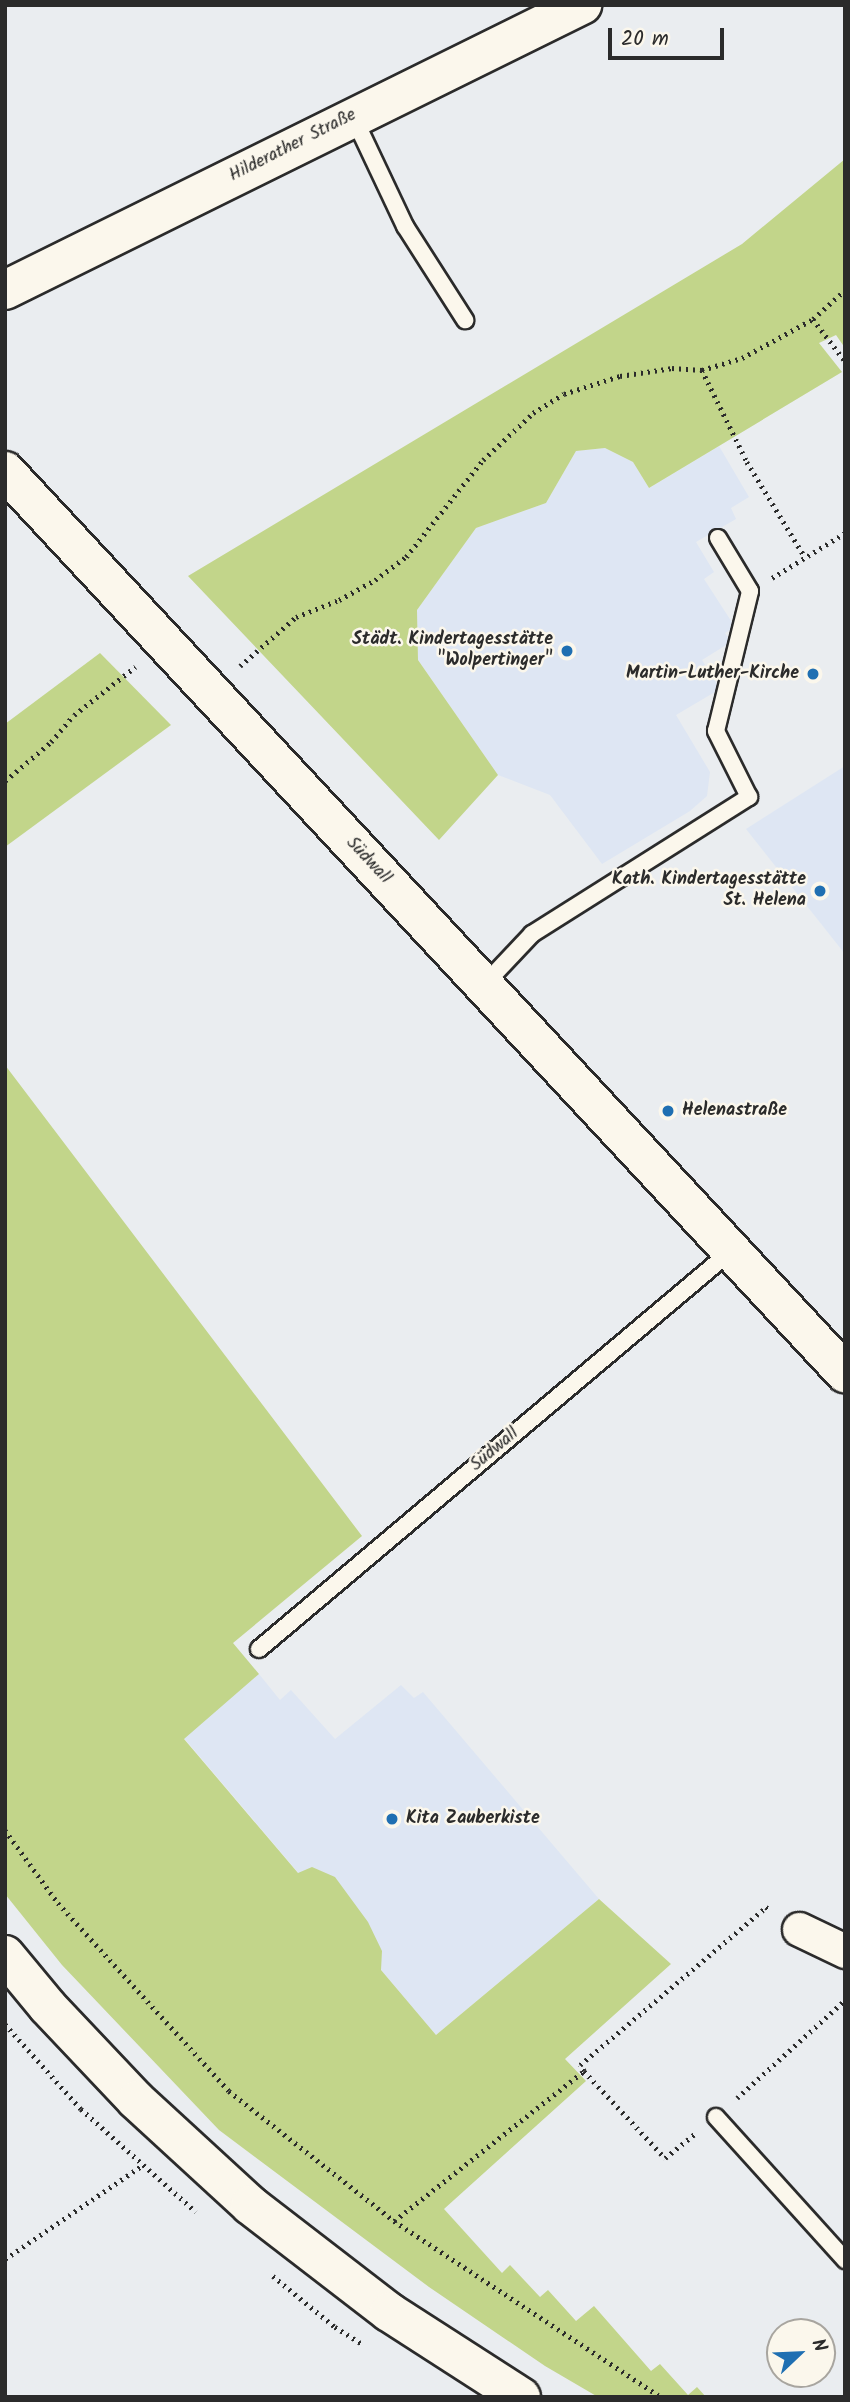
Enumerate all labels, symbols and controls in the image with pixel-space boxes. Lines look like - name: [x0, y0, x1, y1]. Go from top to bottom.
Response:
- scale bar: [612, 14, 728, 58]
- text: 20 m: [621, 23, 669, 56]
- street label: Hilderather Straße: [226, 105, 360, 187]
- place label: Städt. Kindertagesstätte "Wolpertinger": [352, 630, 553, 672]
- marker: Städt. Kindertagesstätte "Wolpertinger": [559, 643, 575, 659]
- place label: Martin-Luther-Kirche: [626, 663, 799, 685]
- marker: Martin-Luther-Kirche: [805, 666, 821, 682]
- street label: Südwall: [341, 833, 395, 889]
- place label: Kath. Kindertagesstätte St. Helena: [612, 870, 806, 912]
- marker: Kath. Kindertagesstätte St. Helena: [812, 883, 828, 899]
- place label: Helenastraße: [682, 1100, 787, 1122]
- marker: Helenastraße: [660, 1103, 676, 1119]
- street label: Südwall: [466, 1424, 524, 1476]
- place label: Kita Zauberkiste: [406, 1808, 540, 1830]
- marker: Kita Zauberkiste: [384, 1811, 400, 1827]
- north arrow: [766, 2318, 836, 2388]
- text: N: [802, 2334, 835, 2357]

